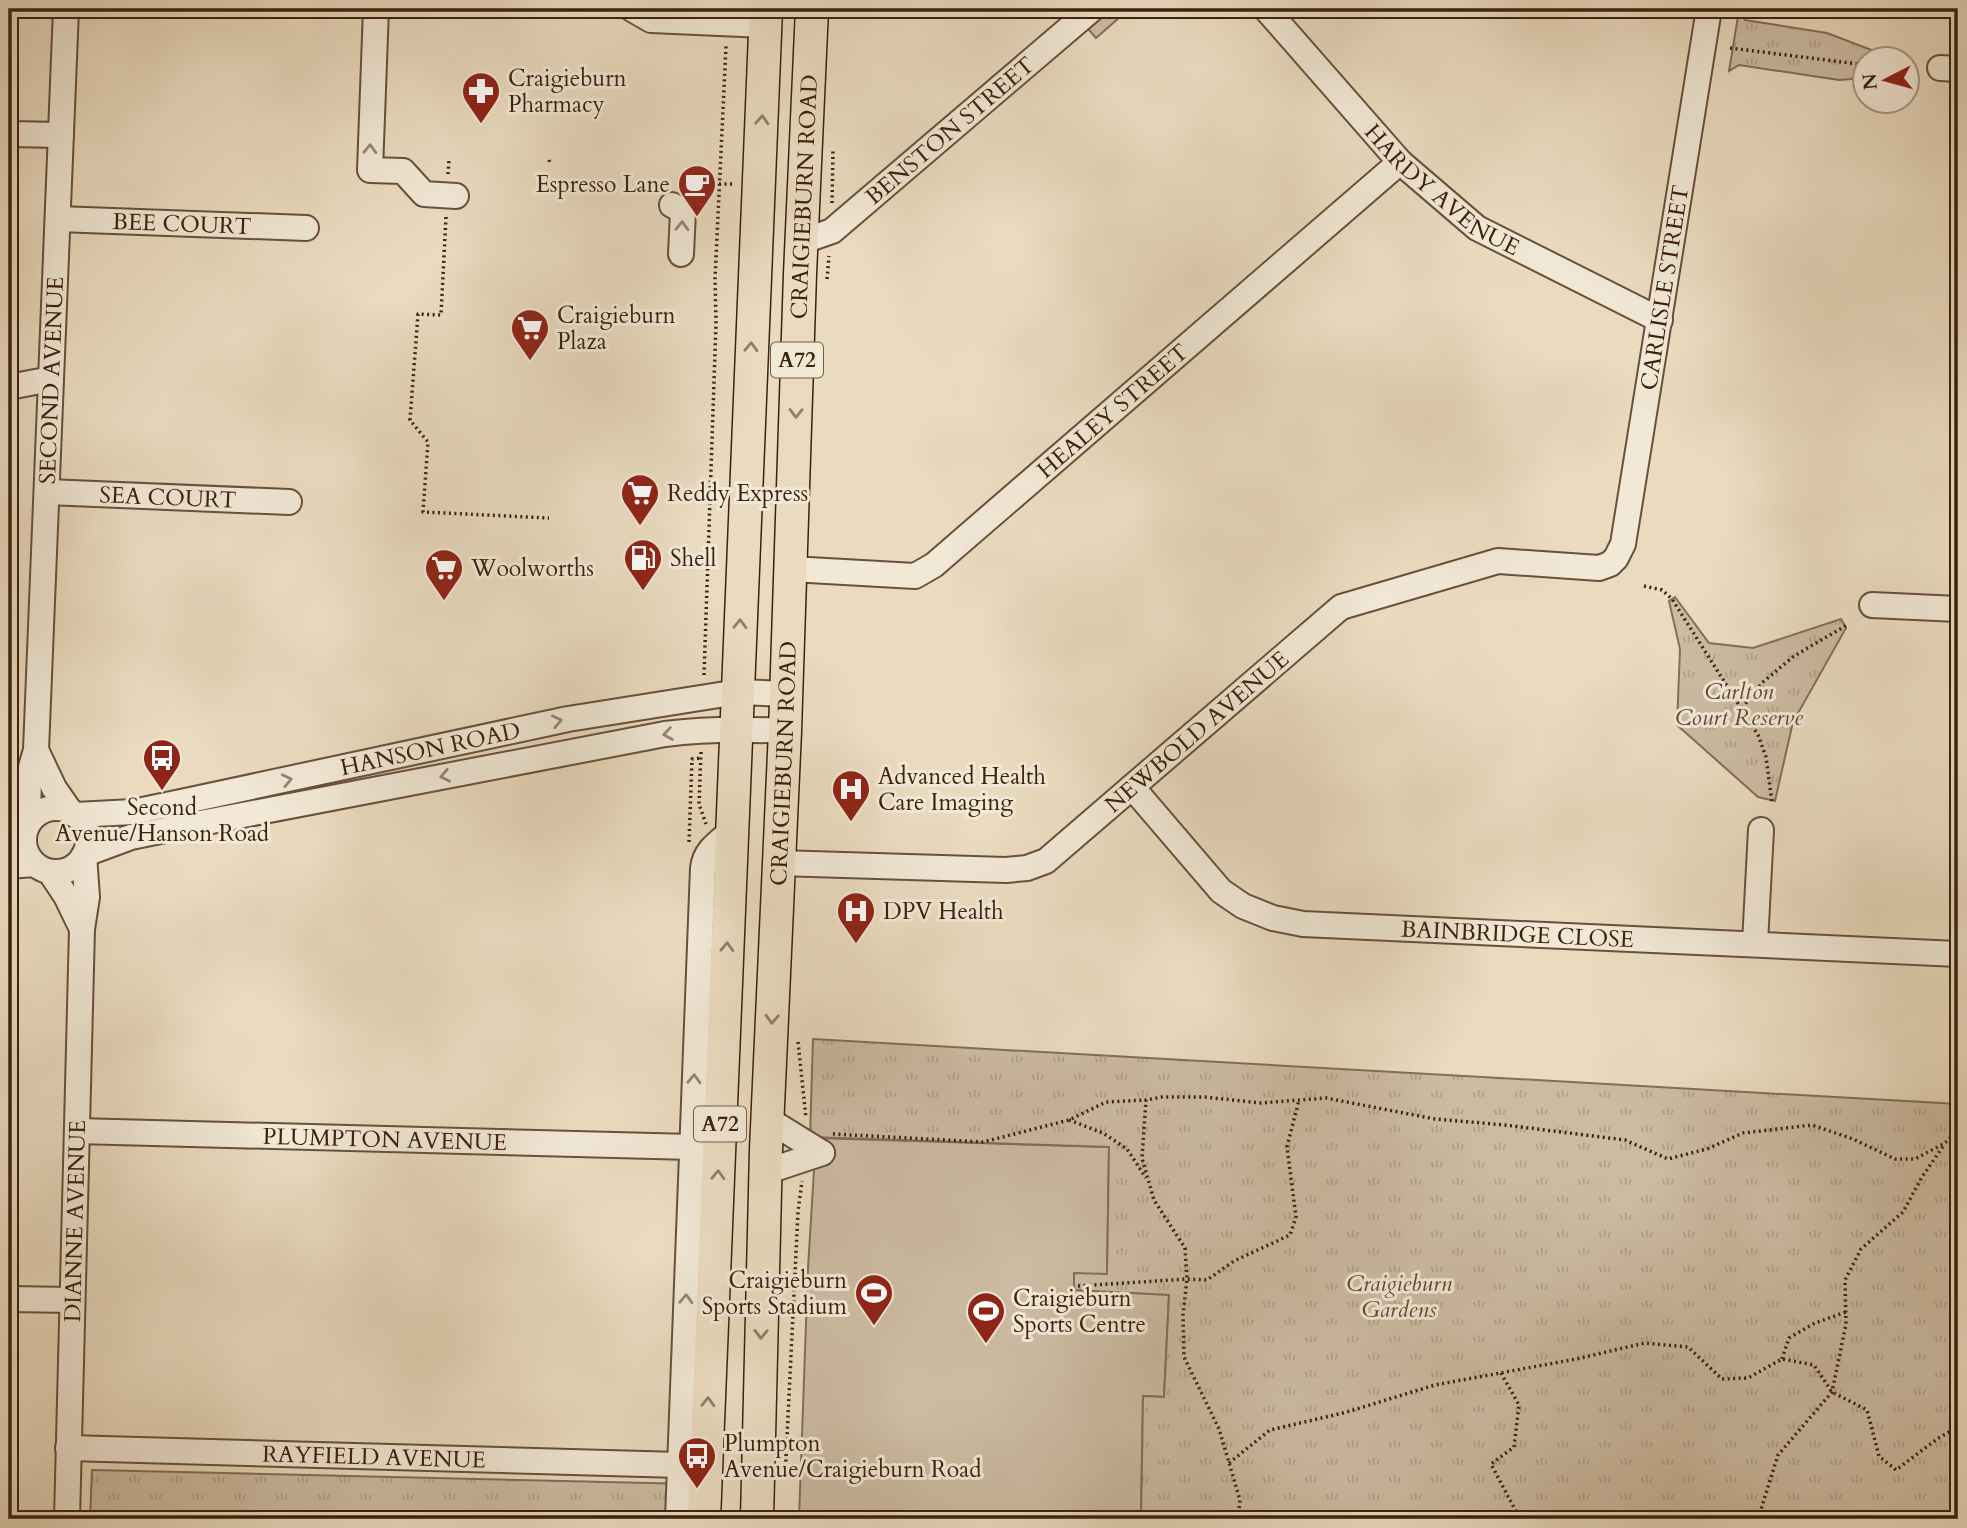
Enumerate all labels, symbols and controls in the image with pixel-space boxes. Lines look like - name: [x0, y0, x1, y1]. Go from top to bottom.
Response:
- north arrow: [1852, 46, 1922, 116]
- street label: BENSTON STREET: [859, 49, 1041, 212]
- place label: Craigieburn Pharmacy: [508, 63, 627, 120]
- pharmacy icon: Craigieburn Pharmacy: [460, 70, 502, 125]
- text: N: [1856, 72, 1884, 91]
- street label: CRAIGIEBURN ROAD: [783, 74, 825, 320]
- one-way arrow: [754, 114, 769, 125]
- street label: HARDY AVENUE: [1358, 117, 1525, 263]
- one-way arrow: [363, 143, 378, 154]
- cafe icon: Espresso Lane: [676, 163, 718, 218]
- place label: Espresso Lane: [536, 169, 670, 200]
- street label: CARLISLE STREET: [1632, 183, 1696, 392]
- street label: BEE COURT: [112, 205, 252, 242]
- one-way arrow: [674, 221, 690, 231]
- street label: SECOND AVENUE: [31, 276, 71, 485]
- place label: Craigieburn Plaza: [557, 300, 676, 357]
- supermarket icon: Craigieburn Plaza: [509, 307, 551, 362]
- street label: HEALEY STREET: [1030, 336, 1195, 485]
- one-way arrow: [743, 342, 758, 353]
- road number: A72: [771, 342, 823, 378]
- one-way arrow: [788, 409, 804, 419]
- supermarket icon: Reddy Express: [619, 472, 661, 527]
- place label: Reddy Express: [667, 478, 808, 509]
- street label: SEA COURT: [99, 479, 237, 515]
- fuel station icon: Shell: [622, 537, 664, 592]
- place label: Shell: [670, 543, 716, 574]
- supermarket icon: Woolworths: [423, 547, 465, 602]
- place label: Woolworths: [470, 553, 594, 584]
- one-way arrow: [733, 618, 748, 629]
- street label: CRAIGIEBURN ROAD: [762, 641, 803, 887]
- street label: NEWBOLD AVENUE: [1098, 643, 1295, 819]
- park label: Carlton Court Reserve: [1675, 676, 1803, 733]
- street label: HANSON ROAD: [337, 714, 523, 783]
- one-way arrow: [551, 715, 563, 730]
- one-way arrow: [662, 726, 674, 741]
- bus stop icon: Second Avenue/Hanson Road: [141, 737, 183, 792]
- place label: Advanced Health Care Imaging: [878, 761, 1046, 818]
- one-way arrow: [439, 768, 451, 783]
- hospital icon: Advanced Health Care Imaging: [830, 768, 872, 823]
- one-way arrow: [281, 773, 293, 788]
- place label: Second Avenue/Hanson Road: [55, 792, 270, 849]
- hospital icon: DPV Health: [835, 890, 877, 945]
- place label: DPV Health: [883, 896, 1004, 927]
- street label: BAINBRIDGE CLOSE: [1400, 913, 1635, 955]
- one-way arrow: [720, 942, 735, 953]
- one-way arrow: [764, 1014, 779, 1025]
- one-way arrow: [686, 1073, 702, 1084]
- road number: A72: [694, 1106, 746, 1142]
- street label: DIANNE AVENUE: [57, 1119, 93, 1323]
- street label: PLUMPTON AVENUE: [262, 1120, 507, 1158]
- one-way arrow: [710, 1169, 725, 1180]
- place label: Craigieburn Sports Stadium: [702, 1265, 848, 1322]
- park label: Craigieburn Gardens: [1346, 1268, 1453, 1325]
- sports icon: Craigieburn Sports Stadium: [853, 1272, 895, 1327]
- place label: Craigieburn Sports Centre: [1013, 1283, 1146, 1340]
- sports icon: Craigieburn Sports Centre: [965, 1290, 1007, 1345]
- one-way arrow: [679, 1293, 694, 1304]
- one-way arrow: [754, 1329, 769, 1340]
- one-way arrow: [701, 1396, 716, 1407]
- place label: Plumpton Avenue/Craigieburn Road: [724, 1428, 982, 1485]
- bus stop icon: Plumpton Avenue/Craigieburn Road: [676, 1435, 718, 1490]
- street label: RAYFIELD AVENUE: [262, 1438, 486, 1475]

